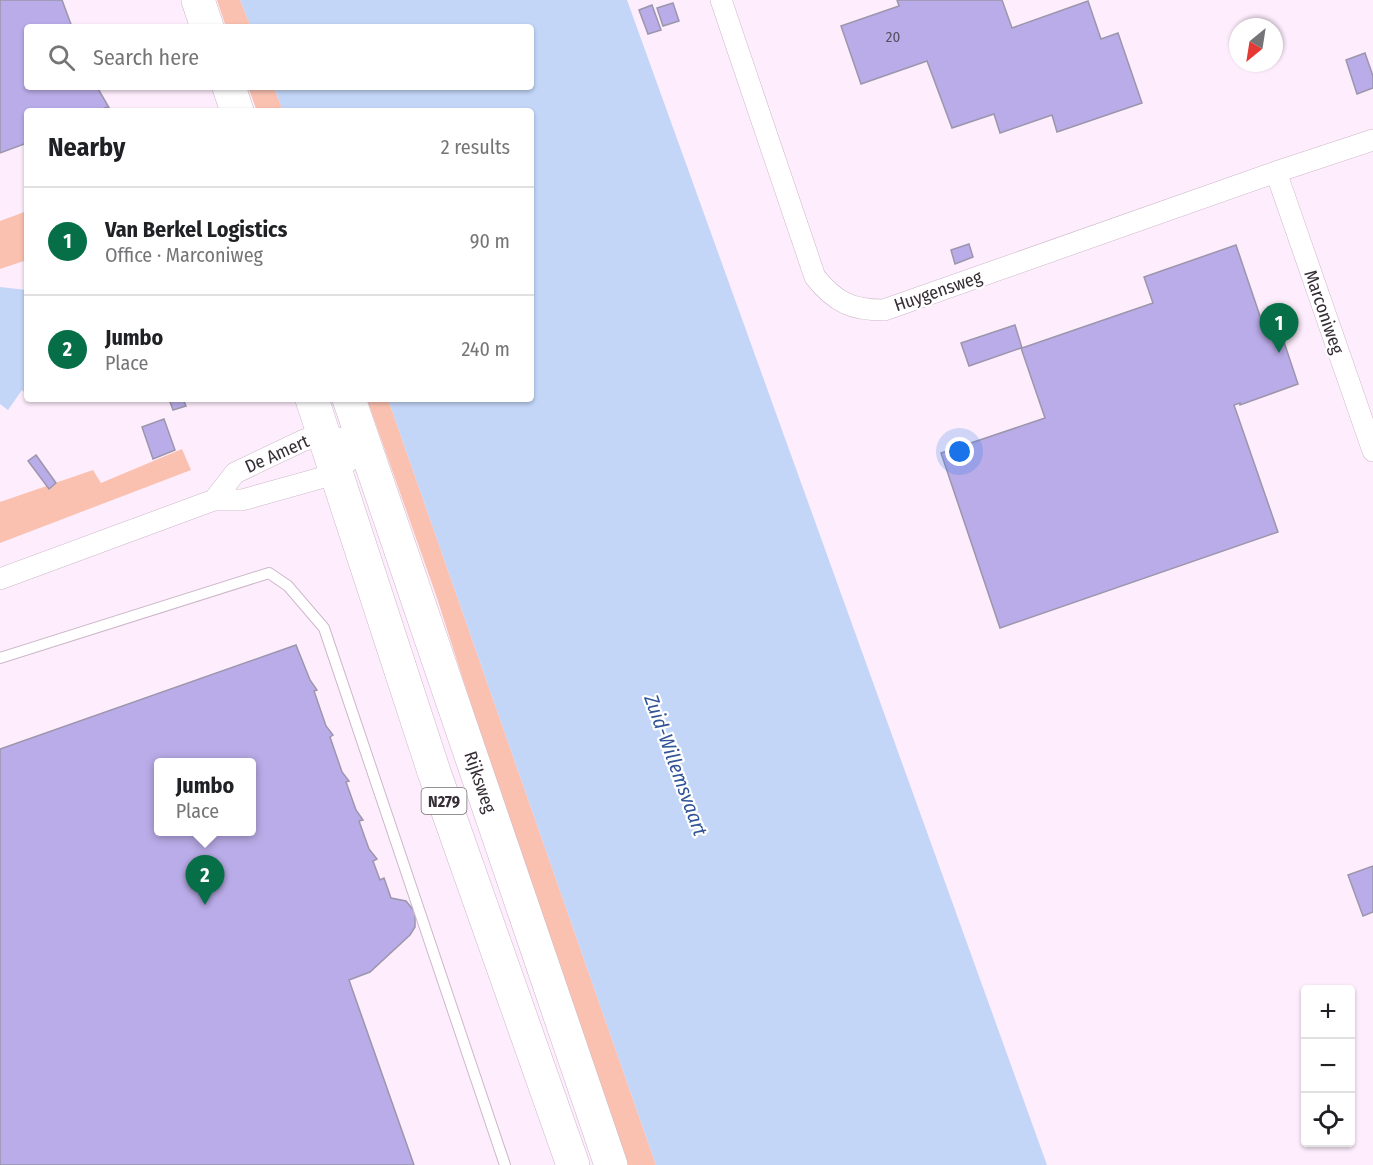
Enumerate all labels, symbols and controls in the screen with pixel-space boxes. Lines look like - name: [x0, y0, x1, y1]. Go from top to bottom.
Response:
- north arrow: [1229, 18, 1283, 72]
- search box: [24, 24, 534, 90]
- house number: 20: [886, 28, 900, 46]
- icon: search: [45, 41, 78, 74]
- text: Search here: [93, 44, 199, 71]
- text: Nearby: [48, 132, 125, 163]
- text: 2 results: [441, 135, 510, 159]
- text: Van Berkel Logistics: [105, 216, 287, 243]
- text: 1: [63, 229, 72, 253]
- text: 90 m: [470, 229, 510, 253]
- text: Office · Marconiweg: [105, 243, 263, 267]
- street label: Huygensweg: [891, 266, 985, 316]
- street label: Marconiweg: [1299, 267, 1349, 357]
- pin: 1: [1260, 304, 1298, 353]
- text: Jumbo: [105, 324, 163, 351]
- text: 2: [63, 337, 72, 361]
- text: 240 m: [461, 337, 510, 361]
- text: Place: [105, 351, 148, 375]
- street label: De Amert: [241, 430, 313, 478]
- your location: [945, 437, 974, 466]
- water label: Zuid-Willemsvaart: [639, 690, 713, 839]
- street label: Rijksweg: [459, 748, 501, 816]
- popup: [154, 758, 256, 836]
- text: Jumbo: [176, 772, 234, 799]
- road number: N279: [422, 788, 466, 814]
- text: Place: [176, 799, 219, 823]
- pin: 2: [186, 856, 224, 905]
- map controls: [1301, 985, 1355, 1147]
- button: +: [1301, 985, 1355, 1039]
- button: −: [1301, 1039, 1355, 1093]
- button: locate: [1301, 1093, 1355, 1147]

